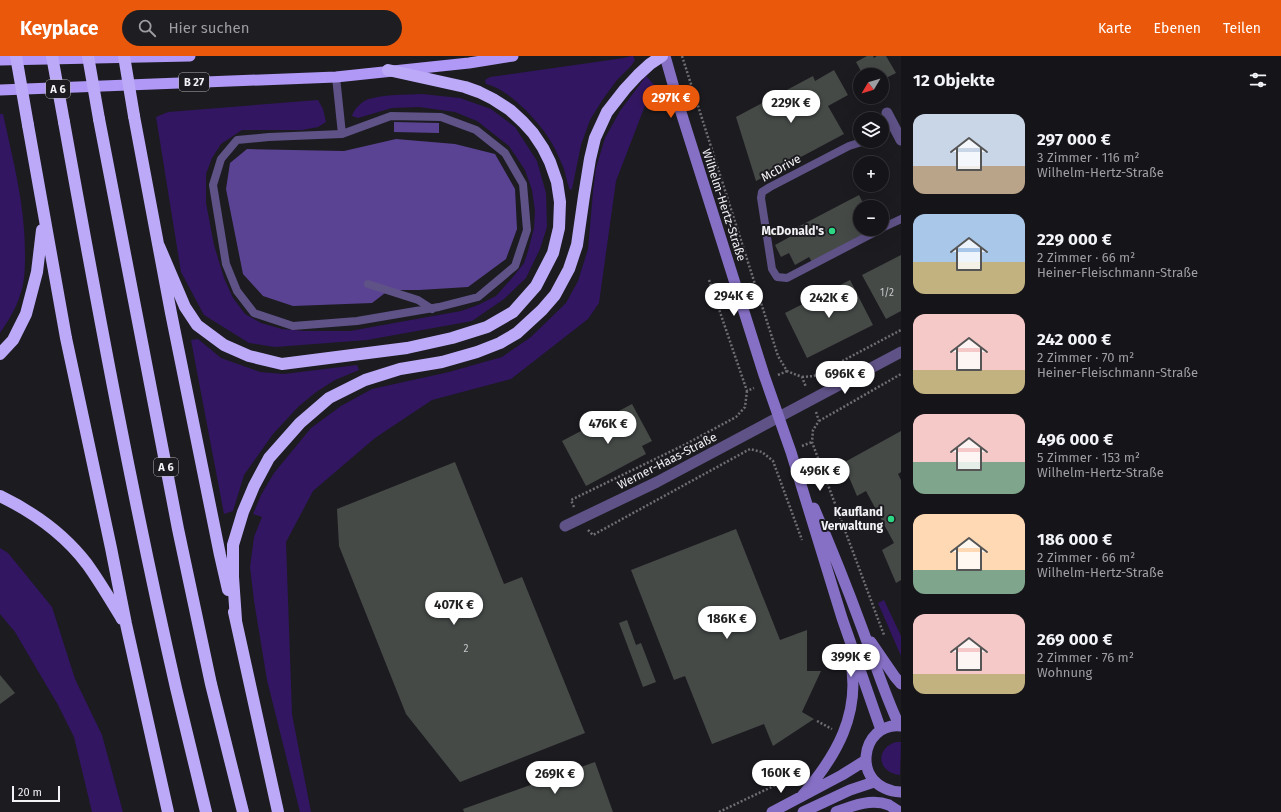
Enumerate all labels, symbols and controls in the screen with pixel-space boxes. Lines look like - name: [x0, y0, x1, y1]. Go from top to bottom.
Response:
- search box: [122, 10, 402, 46]
- text: Keyplace: [20, 17, 98, 40]
- icon: search: [136, 17, 158, 39]
- text: Hier suchen: [168, 19, 249, 37]
- text: Karte: [1098, 20, 1132, 37]
- text: Ebenen: [1154, 20, 1201, 37]
- text: Teilen: [1223, 20, 1261, 37]
- north arrow: [853, 68, 889, 104]
- map controls: [853, 68, 889, 236]
- icon: filters: [1247, 69, 1269, 91]
- text: 12 Objekte: [913, 70, 995, 91]
- road number: B 27: [179, 73, 209, 91]
- road number: A 6: [46, 80, 70, 98]
- pin: 297K €: [638, 85, 704, 119]
- text: 297K €: [652, 90, 690, 105]
- pin: 229K €: [758, 90, 824, 124]
- text: 229K €: [771, 95, 811, 110]
- button: layers: [853, 112, 889, 148]
- text: 297 000 €: [1037, 129, 1111, 150]
- icon: home: [945, 130, 993, 178]
- street label: Wilhelm-Hertz-Straße: [699, 147, 749, 263]
- text: 3 Zimmer · 116 m²: [1037, 150, 1140, 165]
- street label: McDrive: [759, 151, 803, 185]
- button: +: [853, 156, 889, 192]
- text: Wilhelm-Hertz-Straße: [1037, 165, 1164, 180]
- button: −: [853, 200, 889, 236]
- place label: McDonald's: [761, 224, 824, 238]
- marker: McDonald's: [827, 226, 837, 236]
- text: 229 000 €: [1037, 229, 1112, 250]
- icon: home: [945, 230, 993, 278]
- text: 2 Zimmer · 66 m²: [1037, 250, 1135, 265]
- text: Heiner-Fleischmann-Straße: [1037, 265, 1198, 280]
- pin: 294K €: [701, 283, 767, 317]
- pin: 242K €: [796, 285, 862, 319]
- house number: 1/2: [880, 287, 894, 299]
- text: 294K €: [714, 288, 754, 303]
- text: 242K €: [809, 290, 849, 305]
- text: 242 000 €: [1037, 329, 1111, 350]
- icon: home: [945, 330, 993, 378]
- text: 2 Zimmer · 70 m²: [1037, 350, 1134, 365]
- pin: 696K €: [812, 361, 878, 395]
- text: Heiner-Fleischmann-Straße: [1037, 365, 1198, 380]
- text: 696K €: [825, 366, 865, 381]
- pin: 476K €: [575, 411, 641, 445]
- text: 476K €: [588, 416, 628, 431]
- text: 496 000 €: [1037, 429, 1113, 450]
- street label: Werner-Haas-Straße: [615, 430, 719, 492]
- icon: home: [945, 430, 993, 478]
- text: 5 Zimmer · 153 m²: [1037, 450, 1140, 465]
- road number: A 6: [154, 458, 178, 476]
- pin: 496K €: [787, 458, 853, 492]
- text: 496K €: [800, 463, 840, 478]
- text: Wilhelm-Hertz-Straße: [1037, 465, 1164, 480]
- place label: Kaufland Verwaltung: [820, 505, 883, 533]
- marker: Kaufland Verwaltung: [886, 514, 896, 524]
- text: 186 000 €: [1037, 529, 1112, 550]
- icon: home: [945, 530, 993, 578]
- text: 2 Zimmer · 66 m²: [1037, 550, 1135, 565]
- text: Wilhelm-Hertz-Straße: [1037, 565, 1164, 580]
- pin: 407K €: [421, 592, 487, 626]
- text: 407K €: [434, 597, 474, 612]
- pin: 186K €: [694, 606, 760, 640]
- text: 186K €: [707, 611, 747, 626]
- text: 269 000 €: [1037, 629, 1113, 650]
- icon: home: [945, 630, 993, 678]
- house number: 2: [464, 643, 469, 655]
- pin: 399K €: [818, 644, 884, 678]
- text: 399K €: [831, 649, 871, 664]
- text: 2 Zimmer · 76 m²: [1037, 650, 1134, 665]
- text: Wohnung: [1037, 665, 1092, 680]
- pin: 160K €: [748, 760, 814, 794]
- pin: 269K €: [522, 761, 588, 795]
- text: 160K €: [761, 765, 801, 780]
- text: 269K €: [535, 766, 575, 781]
- scale bar: [12, 784, 60, 803]
- text: 20 m: [18, 786, 42, 799]

